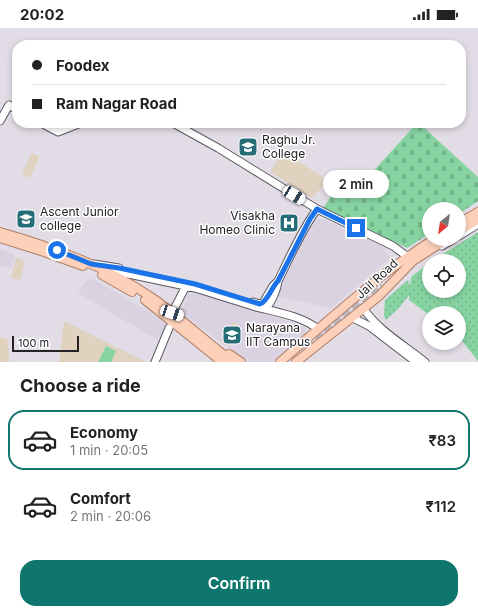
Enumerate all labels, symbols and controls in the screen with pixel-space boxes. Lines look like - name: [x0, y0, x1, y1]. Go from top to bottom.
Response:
- text: 20:02: [20, 5, 64, 24]
- text: Foodex: [56, 56, 110, 75]
- text: Ram Nagar Road: [56, 94, 177, 113]
- place label: Raghu Jr. College: [262, 132, 315, 161]
- school or university icon: Raghu Jr. College: [237, 136, 259, 158]
- callout: 2 min: [323, 170, 389, 198]
- text: 2 min: [339, 176, 373, 192]
- car: [281, 184, 307, 206]
- north arrow: [422, 202, 466, 246]
- map controls: [422, 202, 466, 350]
- place label: Ascent Junior college: [40, 204, 119, 233]
- school or university icon: Ascent Junior college: [15, 208, 37, 230]
- place label: Visakha Homeo Clinic: [199, 208, 275, 237]
- hospital icon: Visakha Homeo Clinic: [278, 212, 300, 234]
- route end: [347, 219, 365, 237]
- route start: [48, 241, 66, 259]
- button: locate: [422, 254, 466, 298]
- street label: Jail Road: [353, 256, 401, 302]
- car: [159, 304, 185, 322]
- button: layers: [422, 306, 466, 350]
- place label: Narayana IIT Campus: [246, 320, 310, 349]
- school or university icon: Narayana IIT Campus: [221, 324, 243, 346]
- scale bar: [12, 334, 79, 353]
- text: 100 m: [18, 336, 49, 350]
- text: Choose a ride: [20, 375, 141, 396]
- icon: car: [22, 422, 58, 458]
- text: Economy: [70, 423, 138, 442]
- text: ₹83: [428, 431, 456, 450]
- text: 1 min · 20:05: [70, 442, 148, 458]
- icon: car: [22, 488, 58, 524]
- text: Comfort: [70, 489, 131, 508]
- text: ₹112: [426, 497, 456, 516]
- text: 2 min · 20:06: [70, 508, 151, 524]
- button: Confirm: [20, 560, 458, 606]

